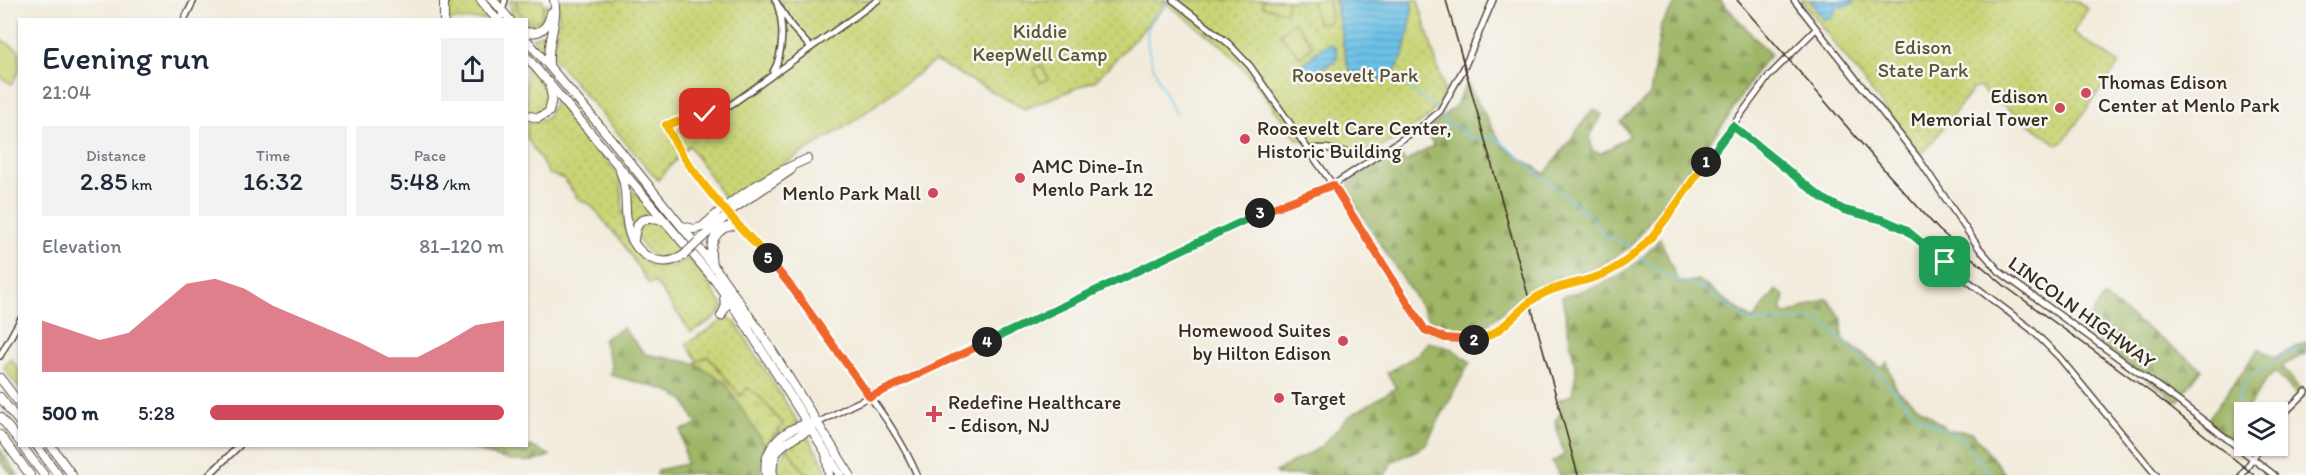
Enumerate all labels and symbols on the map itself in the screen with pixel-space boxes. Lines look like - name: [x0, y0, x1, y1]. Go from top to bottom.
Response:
- park label: Kiddie KeepWell Camp: [973, 19, 1108, 66]
- park label: Edison State Park: [1878, 35, 1969, 82]
- park label: Roosevelt Park: [1292, 63, 1419, 87]
- place label: Thomas Edison Center at Menlo Park: [2098, 70, 2280, 117]
- place label: Edison Memorial Tower: [1910, 84, 2048, 131]
- marker: Thomas Edison Center at Menlo Park: [2079, 86, 2093, 100]
- pin: [679, 88, 730, 139]
- marker: Edison Memorial Tower: [2053, 101, 2067, 115]
- place label: Roosevelt Care Center, Historic Building: [1257, 116, 1452, 163]
- marker: Roosevelt Care Center, Historic Building: [1238, 132, 1252, 146]
- pin: 1: [1691, 147, 1721, 177]
- place label: AMC Dine-In Menlo Park 12: [1032, 154, 1154, 201]
- marker: AMC Dine-In Menlo Park 12: [1013, 171, 1027, 185]
- place label: Menlo Park Mall: [782, 181, 921, 205]
- marker: Menlo Park Mall: [926, 186, 940, 200]
- pin: 3: [1245, 198, 1275, 228]
- pin: [1919, 236, 1970, 287]
- pin: 5: [753, 243, 783, 273]
- street label: LINCOLN HIGHWAY: [2004, 251, 2161, 374]
- place label: Homewood Suites by Hilton Edison: [1178, 318, 1331, 365]
- pin: 2: [1459, 325, 1489, 355]
- pin: 4: [972, 327, 1002, 357]
- marker: Homewood Suites by Hilton Edison: [1336, 334, 1350, 348]
- place label: Target: [1291, 386, 1346, 410]
- place label: Redefine Healthcare - Edison, NJ: [948, 390, 1121, 437]
- marker: Target: [1272, 391, 1286, 405]
- marker: Redefine Healthcare - Edison, NJ: [925, 405, 943, 423]

